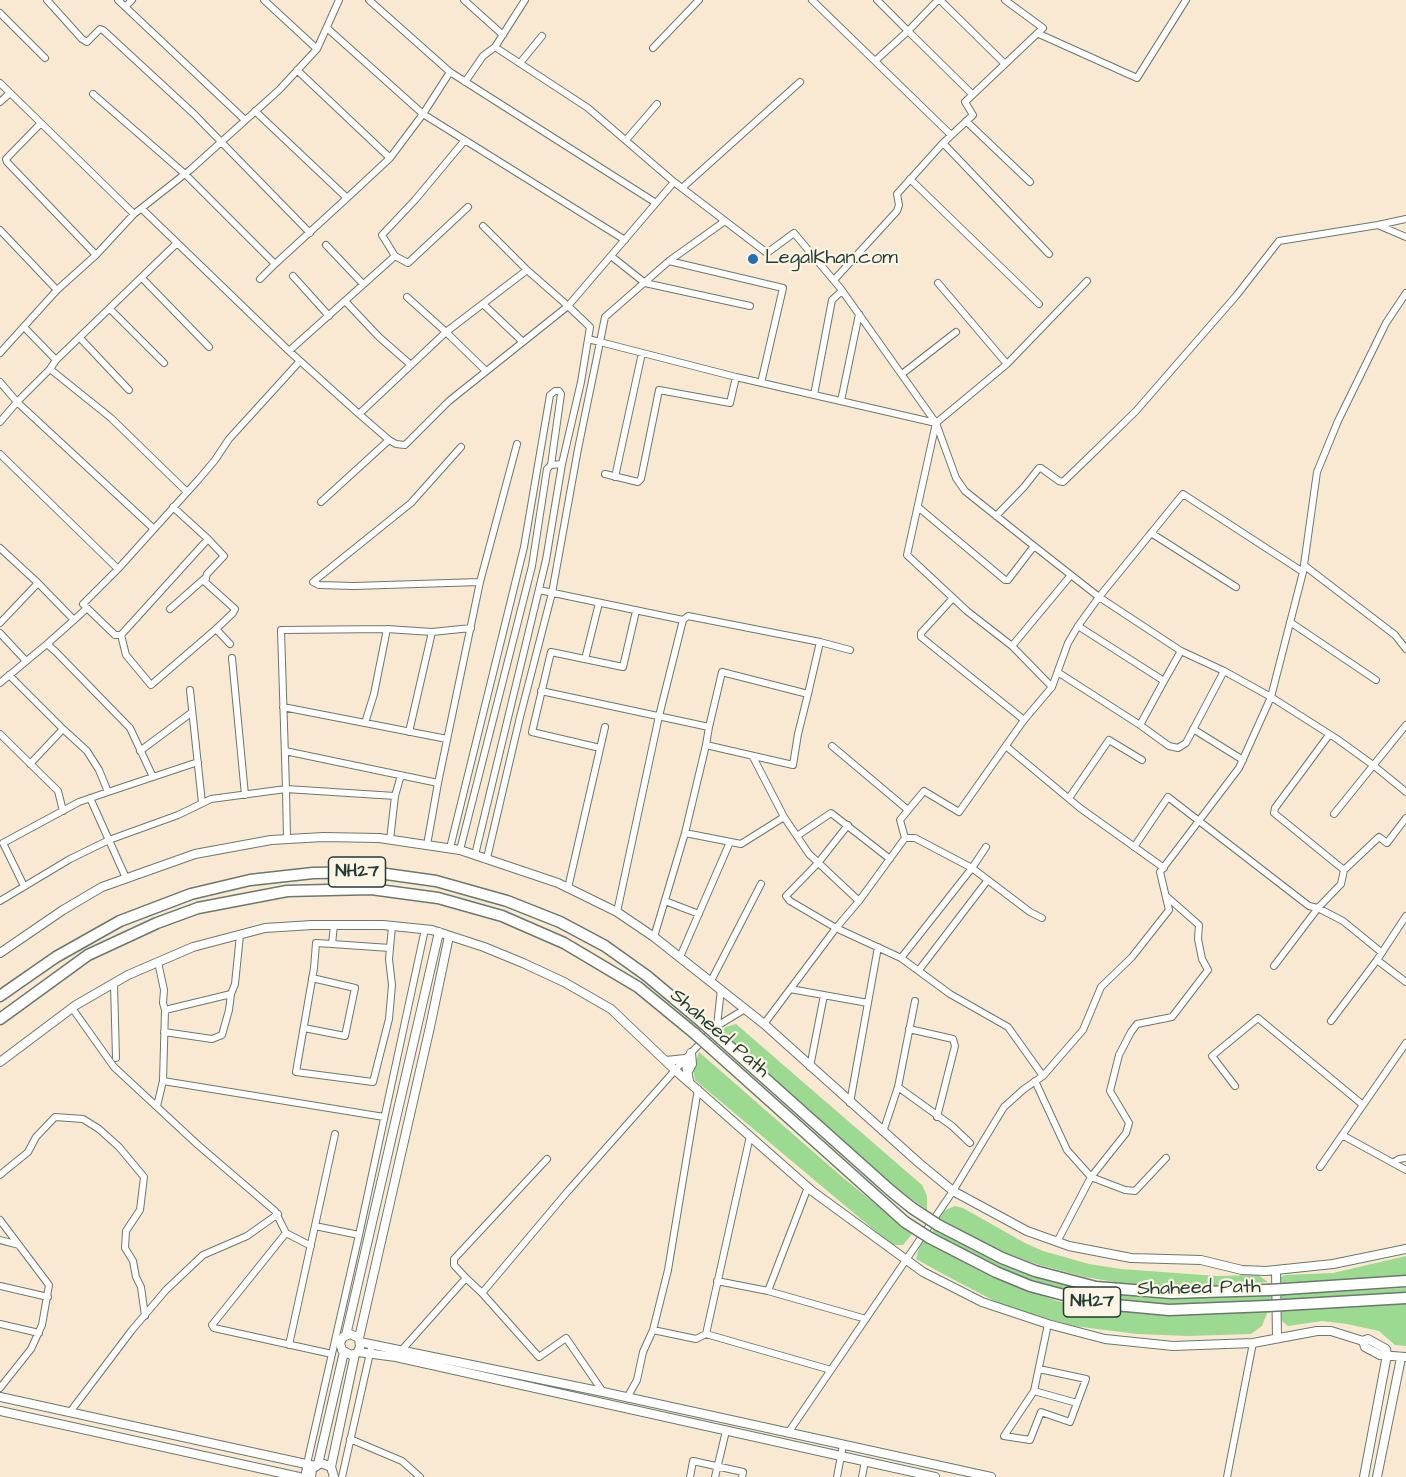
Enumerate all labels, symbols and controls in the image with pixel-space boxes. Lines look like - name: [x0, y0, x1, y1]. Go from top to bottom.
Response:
- place label: LegalKhan.com: [765, 247, 898, 271]
- marker: LegalKhan.com: [746, 252, 760, 266]
- road number: NH27: [328, 857, 386, 887]
- street label: Shaheed Path: [664, 984, 774, 1084]
- street label: Shaheed Path: [1137, 1276, 1261, 1302]
- road number: NH27: [1064, 1287, 1120, 1317]

